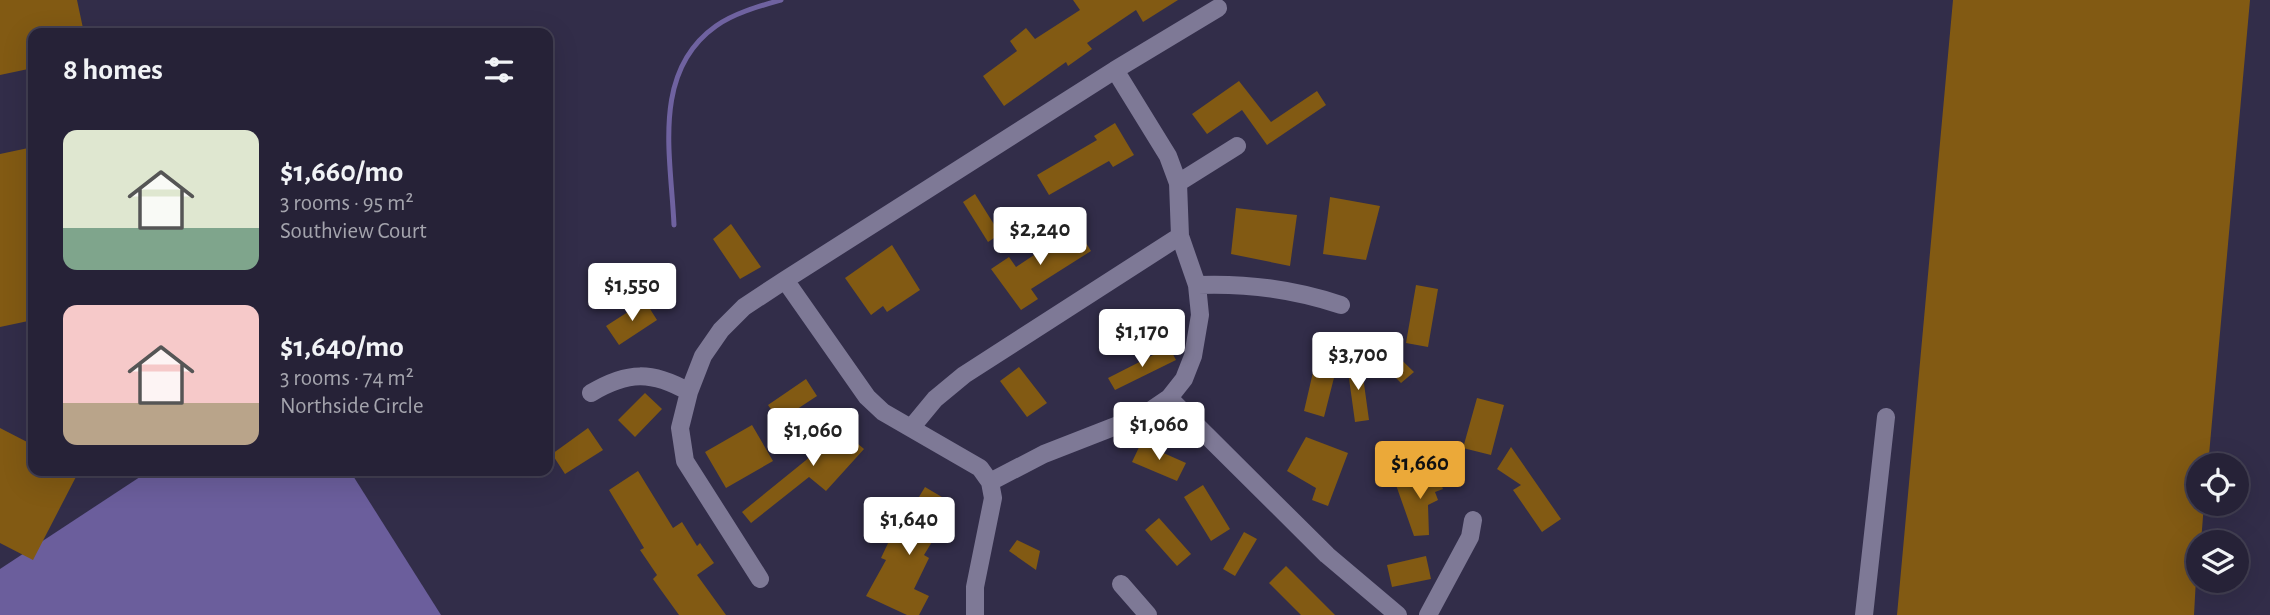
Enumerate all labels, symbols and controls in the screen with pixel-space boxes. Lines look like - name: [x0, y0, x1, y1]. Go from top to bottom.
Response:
- icon: filters: [480, 51, 518, 89]
- text: 8 homes: [63, 55, 163, 85]
- text: $1,660/mo: [280, 157, 403, 187]
- icon: home: [119, 158, 203, 242]
- text: 3 rooms · 95 m²: [280, 192, 413, 215]
- pin: $2,240: [983, 208, 1097, 267]
- text: $2,240: [1010, 218, 1070, 241]
- text: Southview Court: [280, 220, 427, 243]
- pin: $1,550: [575, 264, 689, 323]
- text: $1,550: [604, 274, 660, 297]
- pin: $1,170: [1085, 310, 1199, 369]
- text: $1,170: [1115, 320, 1169, 343]
- text: $1,640/mo: [280, 332, 404, 362]
- pin: $3,700: [1301, 332, 1415, 392]
- icon: home: [119, 333, 203, 417]
- text: $3,700: [1328, 343, 1388, 366]
- text: 3 rooms · 74 m²: [280, 367, 414, 390]
- text: Northside Circle: [280, 395, 424, 418]
- pin: $1,060: [1102, 402, 1216, 462]
- pin: $1,060: [756, 408, 870, 468]
- text: $1,060: [1130, 413, 1188, 436]
- text: $1,060: [784, 419, 842, 442]
- pin: $1,660: [1363, 442, 1477, 501]
- text: $1,660: [1391, 452, 1449, 475]
- map controls: [2186, 453, 2249, 593]
- button: locate: [2186, 453, 2249, 516]
- pin: $1,640: [852, 498, 966, 557]
- text: $1,640: [880, 508, 938, 531]
- button: layers: [2186, 530, 2249, 593]

